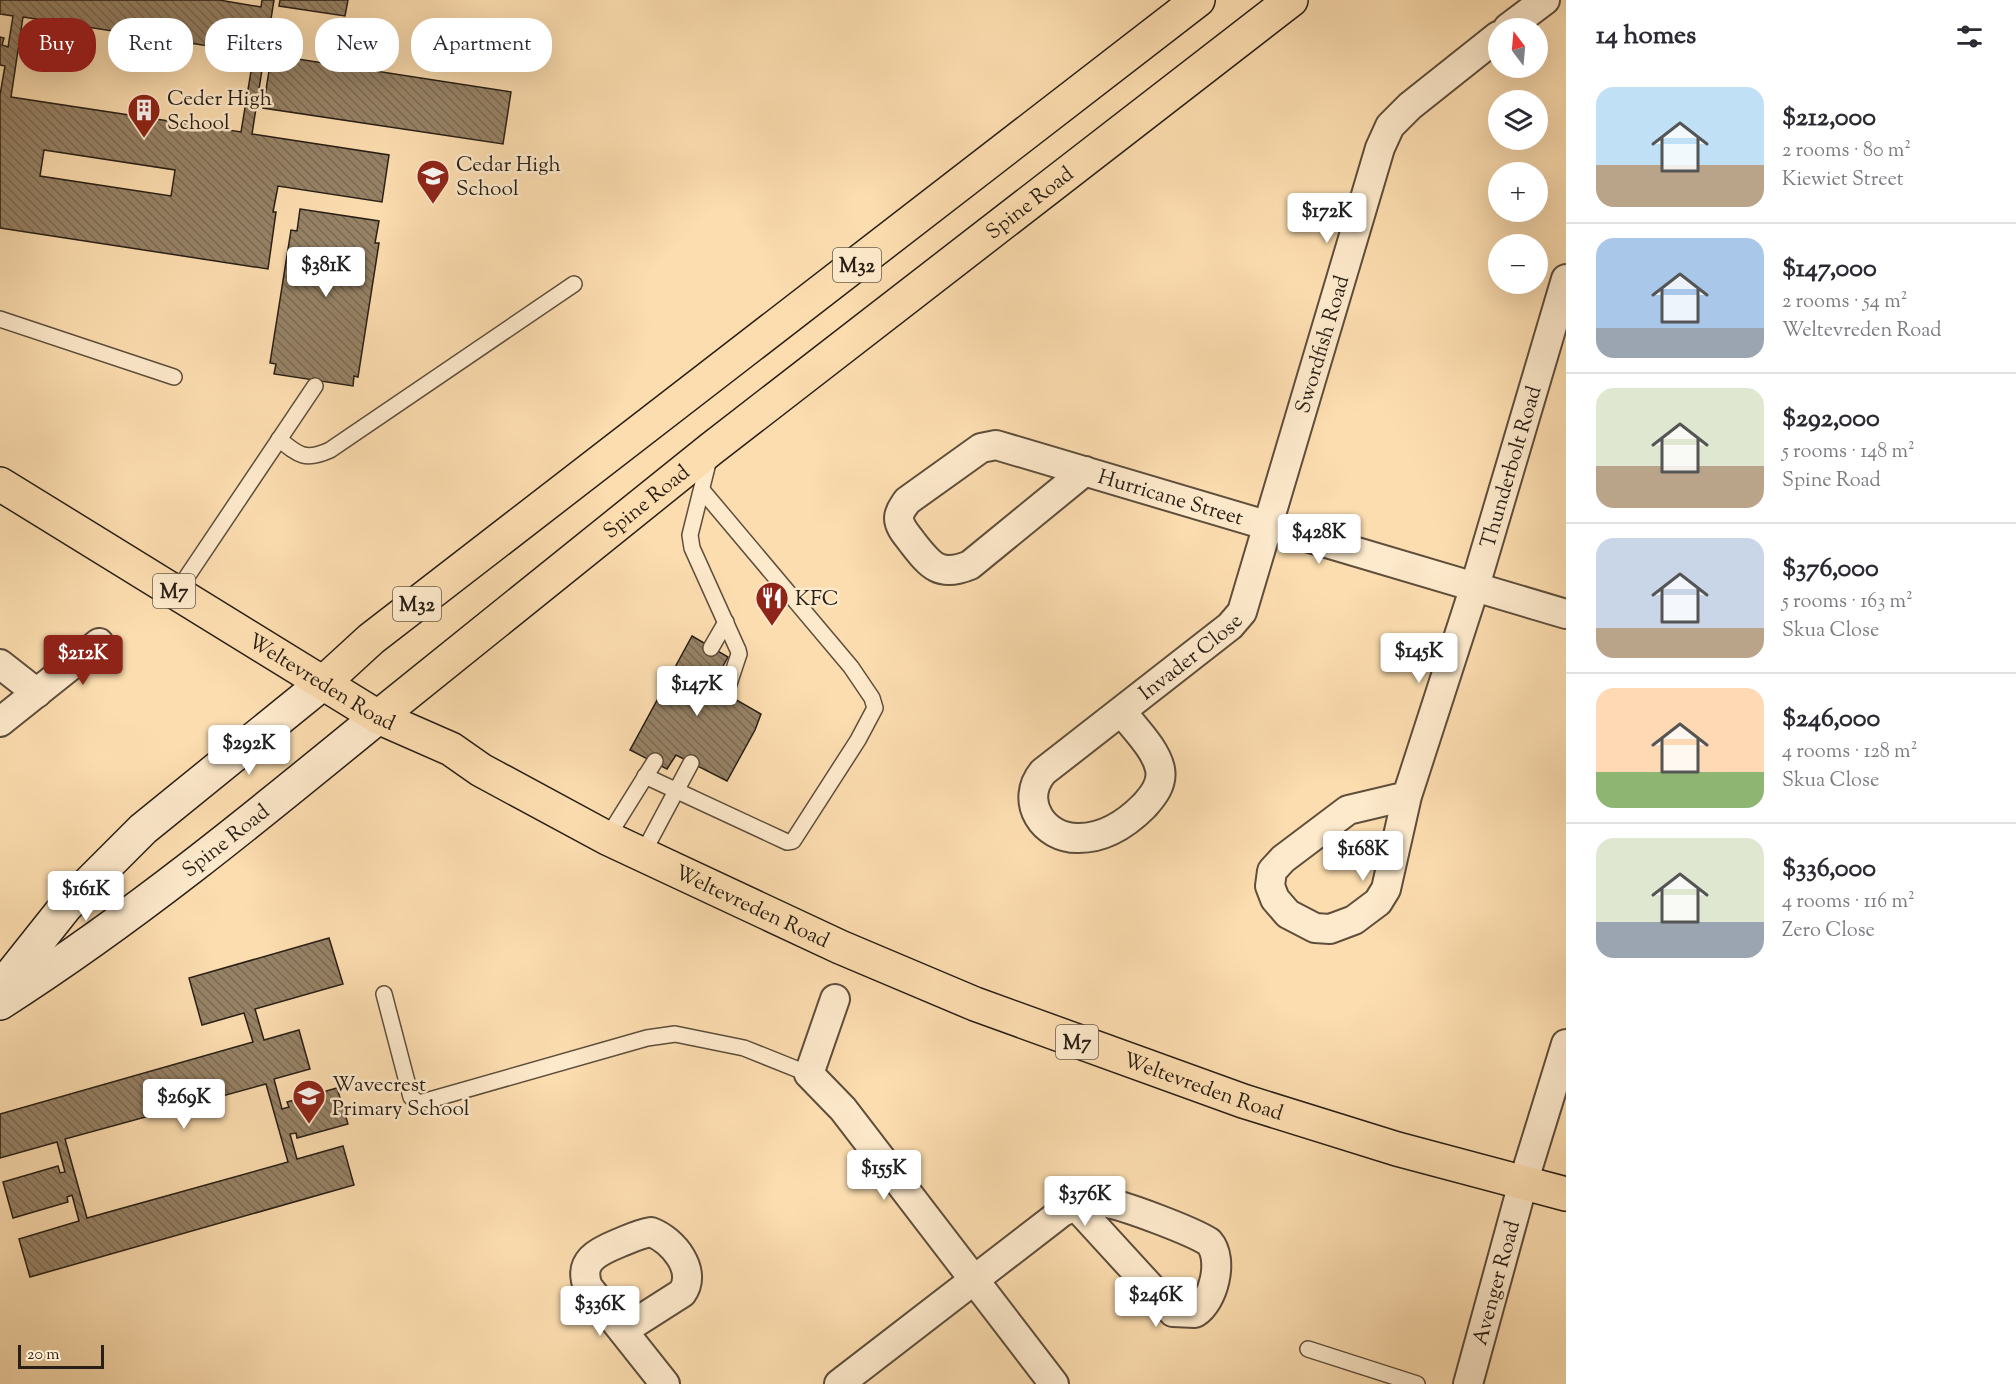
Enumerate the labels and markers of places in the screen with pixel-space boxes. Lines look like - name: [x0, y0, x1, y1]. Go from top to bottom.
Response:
- place label: Ceder High School: [167, 85, 272, 139]
- building icon: Ceder High School: [126, 92, 162, 139]
- place label: Cedar High School: [456, 151, 561, 205]
- school or university icon: Cedar High School: [415, 158, 451, 205]
- pin: $172K: [1285, 193, 1369, 244]
- pin: $381K: [284, 247, 368, 298]
- pin: $428K: [1277, 514, 1361, 565]
- restaurant icon: KFC: [754, 580, 790, 627]
- place label: KFC: [795, 585, 839, 615]
- pin: $145K: [1377, 633, 1461, 684]
- pin: $212K: [41, 635, 125, 686]
- pin: $147K: [655, 666, 739, 717]
- pin: $292K: [207, 725, 291, 776]
- pin: $168K: [1321, 831, 1405, 882]
- pin: $161K: [44, 871, 128, 922]
- place label: Wavecrest Primary School: [332, 1071, 470, 1125]
- school or university icon: Wavecrest Primary School: [291, 1078, 327, 1125]
- pin: $269K: [142, 1079, 226, 1130]
- pin: $155K: [842, 1150, 926, 1201]
- pin: $376K: [1043, 1176, 1127, 1227]
- pin: $246K: [1114, 1277, 1198, 1328]
- pin: $336K: [558, 1286, 642, 1337]

